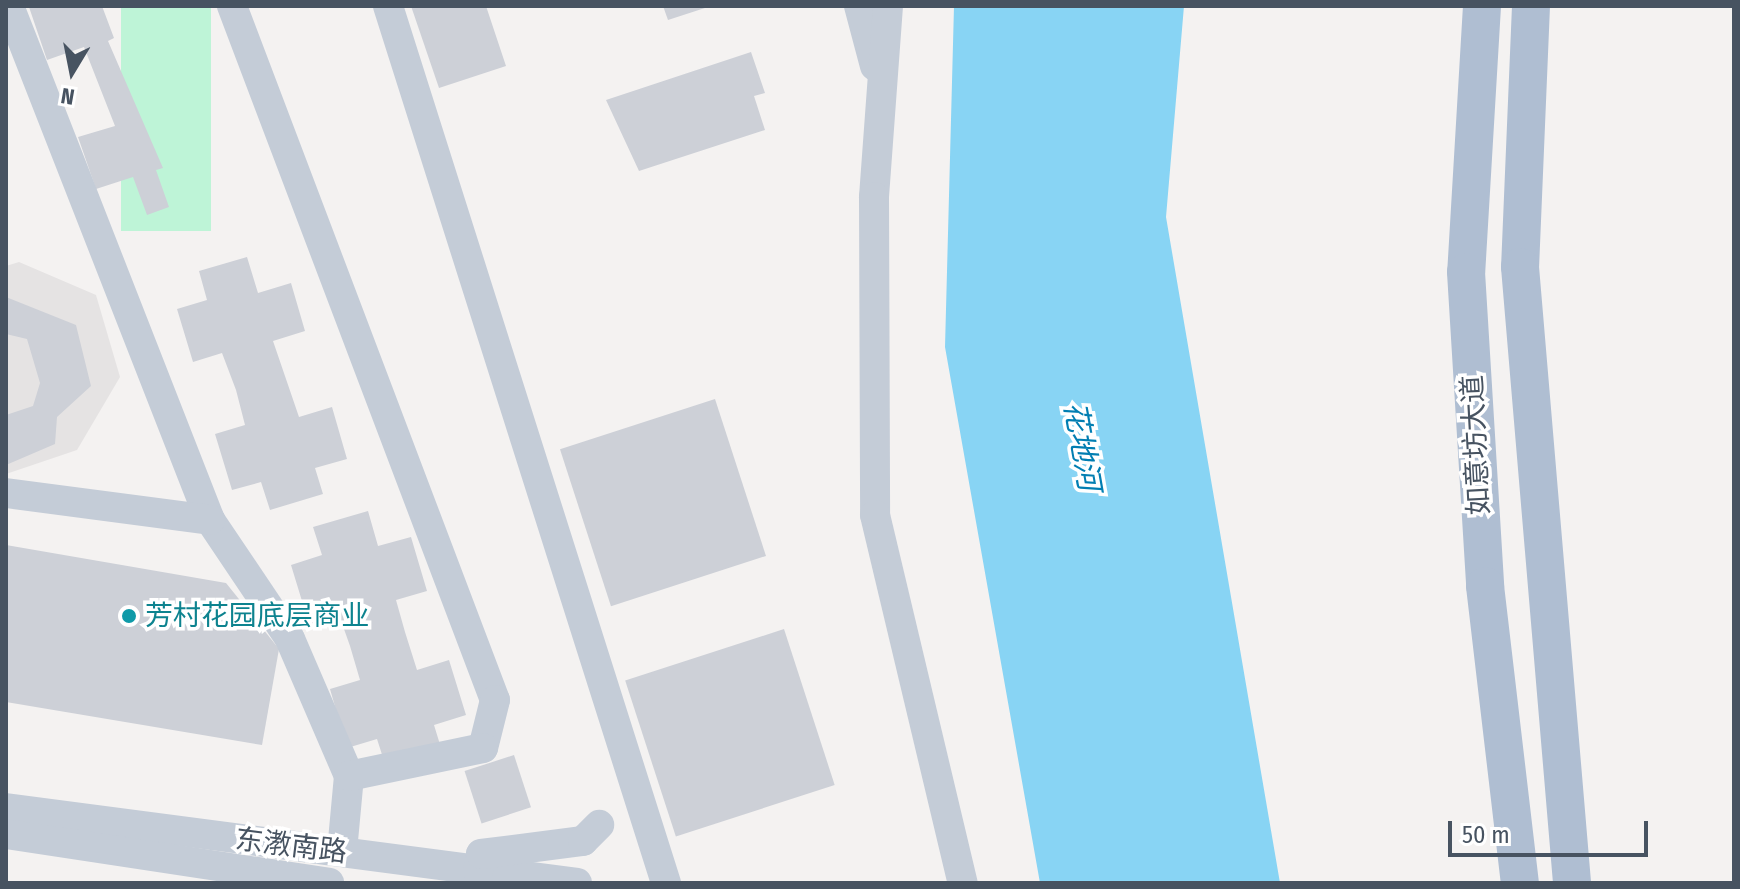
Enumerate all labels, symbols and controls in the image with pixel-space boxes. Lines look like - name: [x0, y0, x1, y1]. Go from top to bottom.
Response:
- north arrow: [32, 32, 112, 112]
- text: N: [59, 82, 77, 111]
- street label: 如意坊大道: [1456, 374, 1496, 516]
- water label: 花地河: [1056, 399, 1108, 493]
- place label: 芳村花园底层商业: [145, 599, 369, 633]
- marker: 芳村花园底层商业: [120, 607, 138, 625]
- scale bar: [1452, 805, 1652, 855]
- text: 50 m: [1462, 821, 1510, 849]
- street label: 东漖南路: [233, 823, 349, 869]

